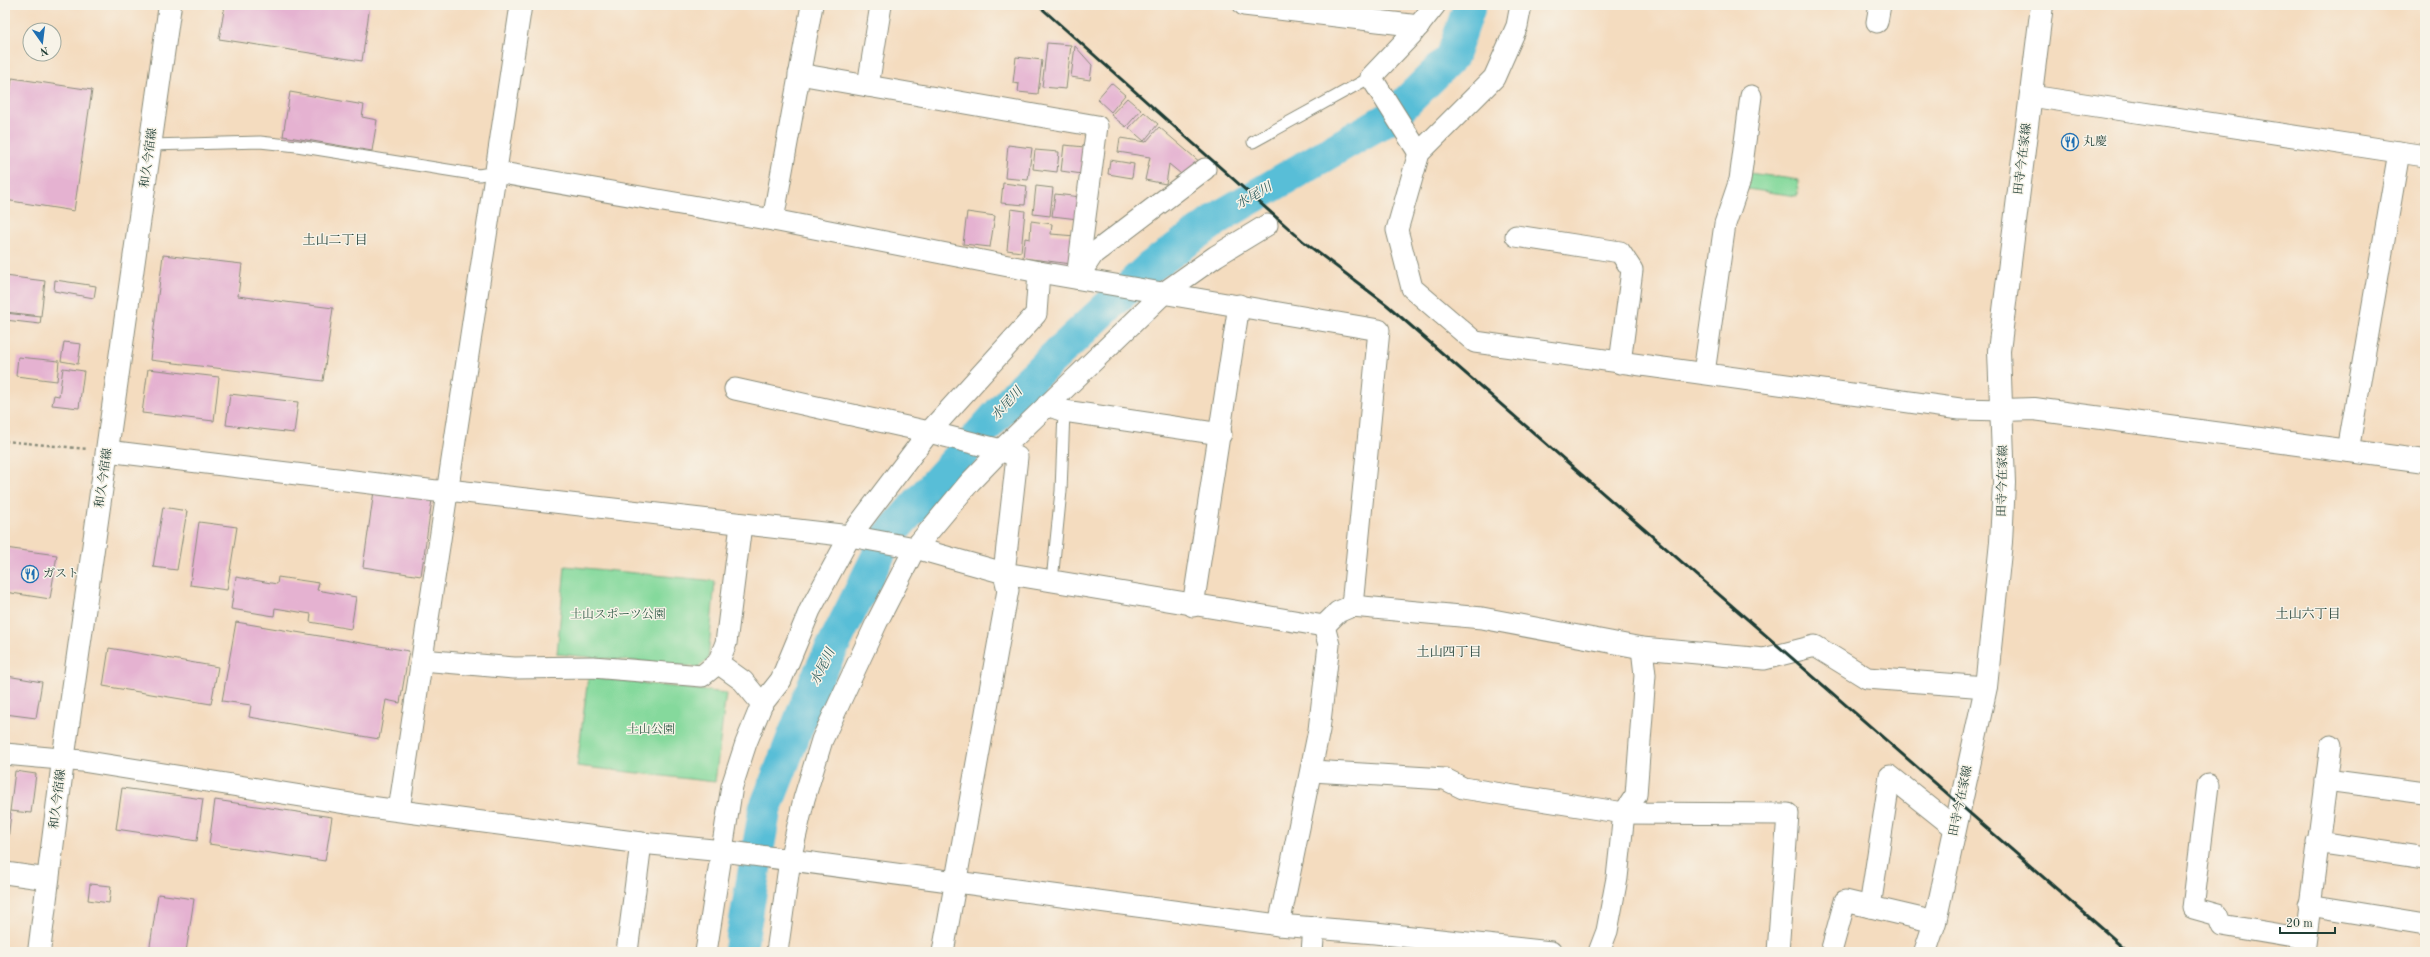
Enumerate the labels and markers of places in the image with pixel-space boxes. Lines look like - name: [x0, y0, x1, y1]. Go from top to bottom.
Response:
- restaurant icon: 丸慶: [2060, 132, 2080, 152]
- place label: 丸慶: [2083, 134, 2107, 148]
- restaurant icon: ガスト: [20, 564, 40, 584]
- place label: ガスト: [43, 567, 79, 580]

